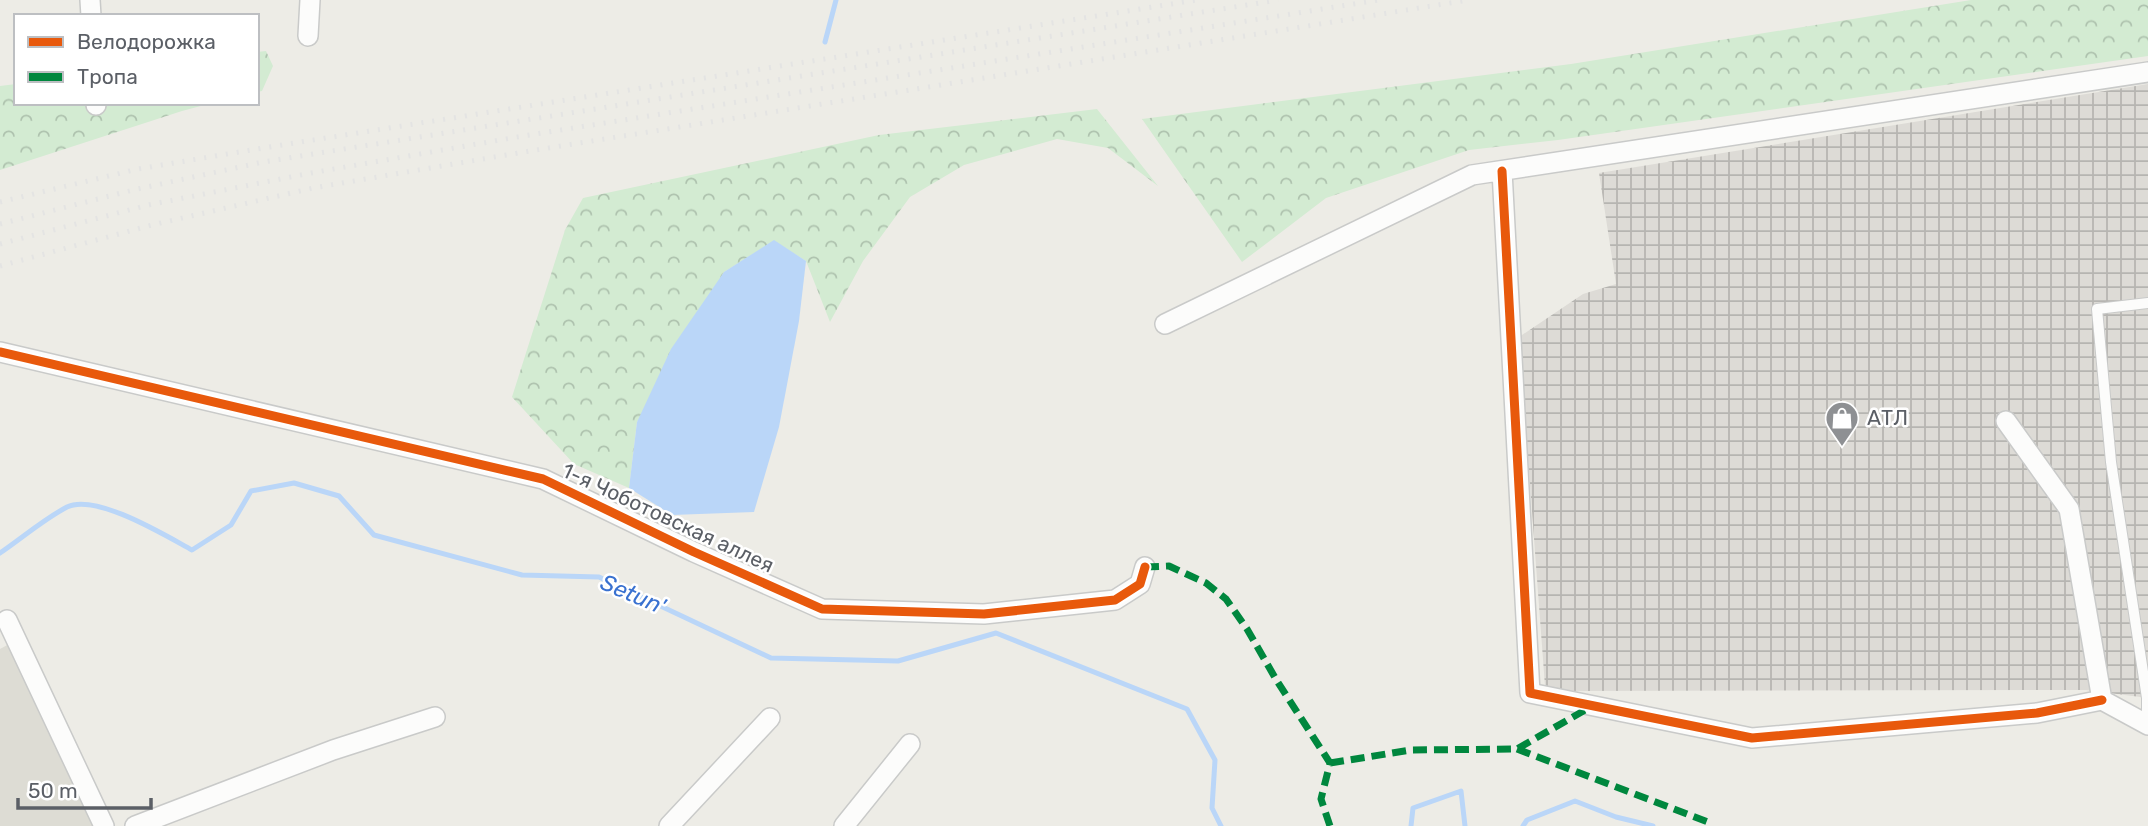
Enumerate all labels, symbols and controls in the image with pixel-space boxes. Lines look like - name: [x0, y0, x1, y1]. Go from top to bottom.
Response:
- legend: [14, 14, 259, 105]
- text: Велодорожка: [77, 29, 216, 54]
- text: Тропа: [77, 64, 138, 89]
- shop icon: АТЛ: [1823, 399, 1861, 448]
- place label: АТЛ: [1867, 405, 1908, 430]
- street label: 1-я Чоботовская аллея: [558, 457, 778, 578]
- water label: Setun': [596, 568, 671, 621]
- scale bar: [18, 766, 150, 810]
- text: 50 m: [28, 778, 78, 803]

